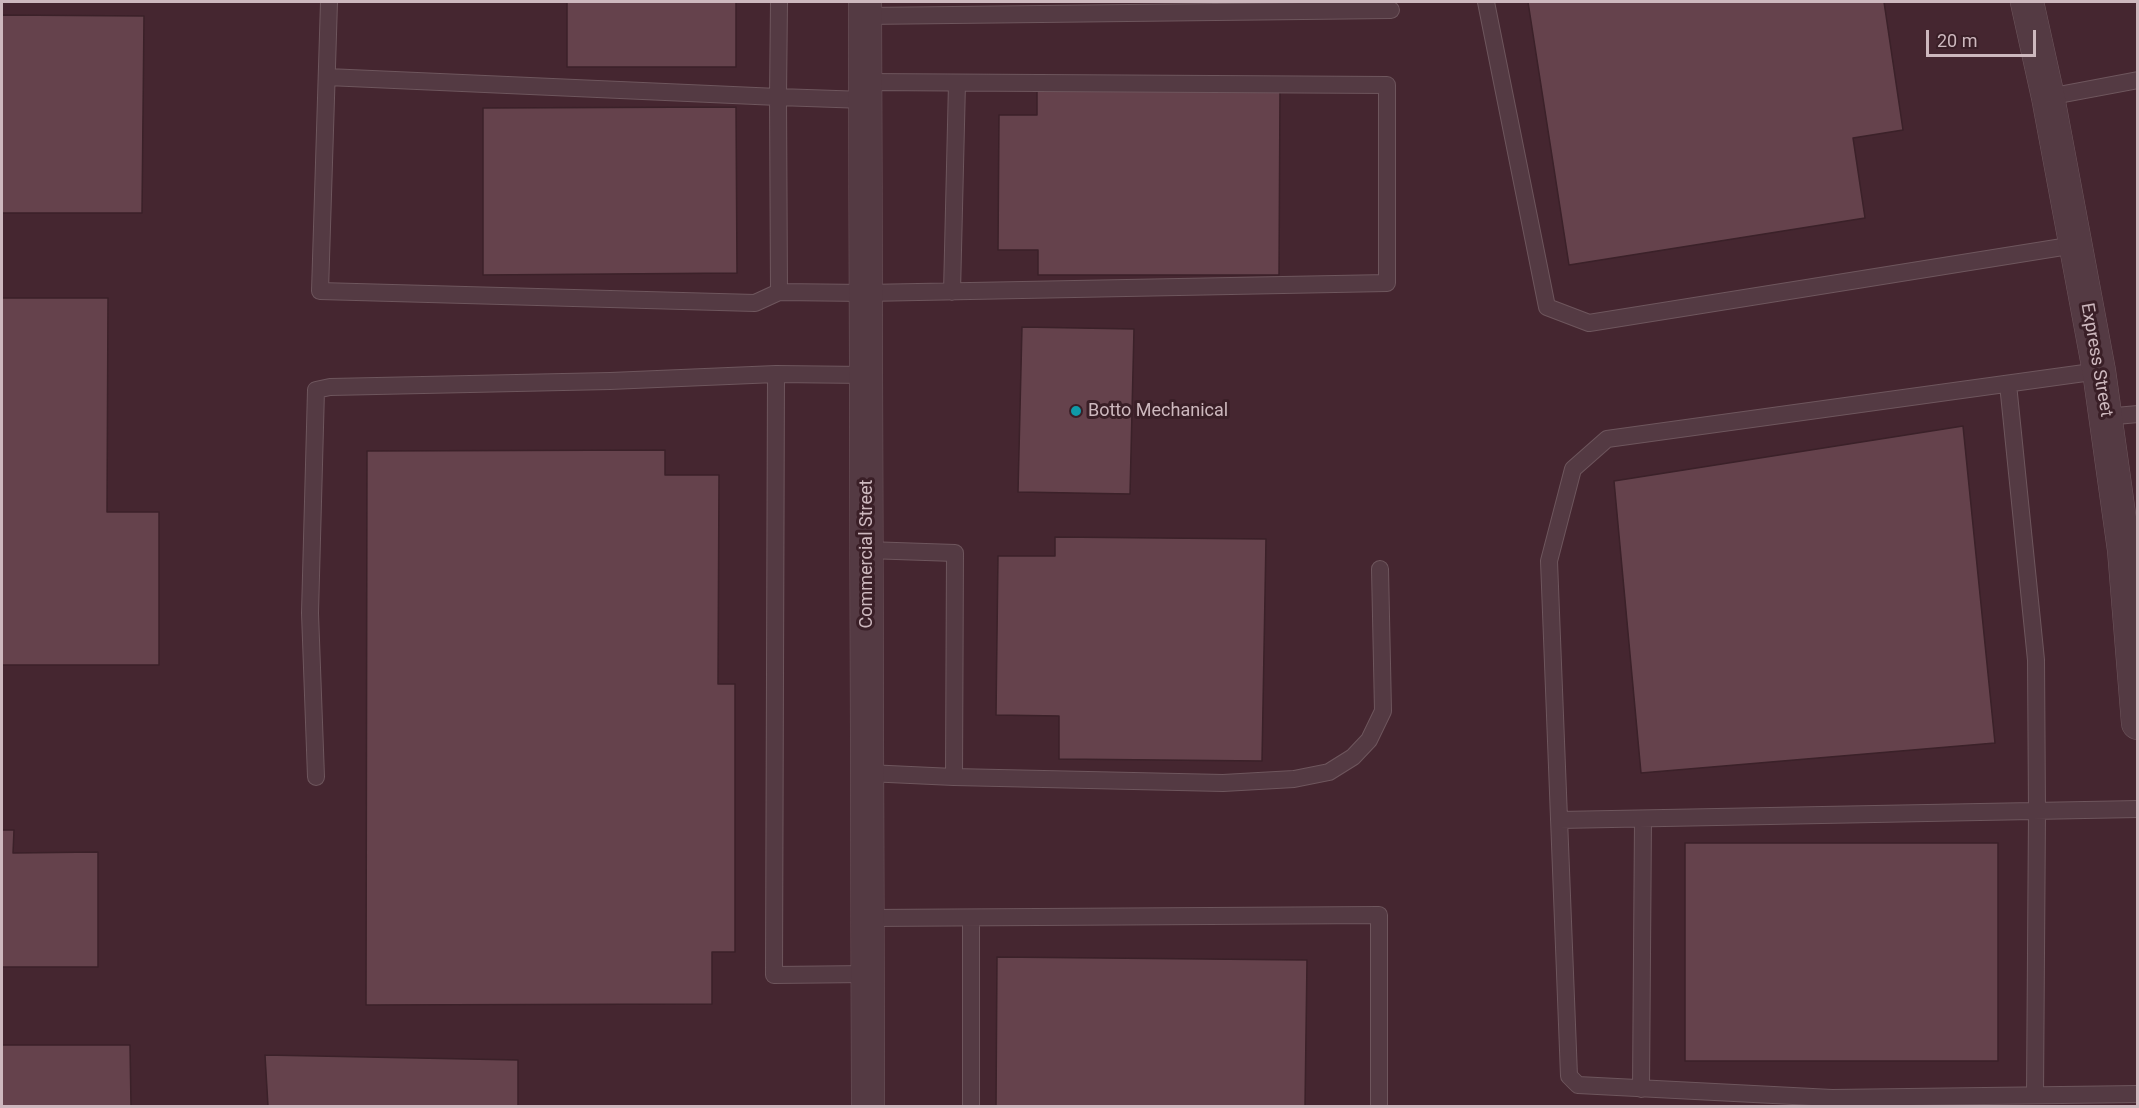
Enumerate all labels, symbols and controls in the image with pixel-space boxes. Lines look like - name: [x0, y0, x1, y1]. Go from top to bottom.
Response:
- scale bar: [1929, 18, 2038, 56]
- text: 20 m: [1937, 30, 1977, 51]
- street label: Express Street: [2075, 301, 2117, 419]
- place label: Botto Mechanical: [1088, 400, 1228, 422]
- marker: Botto Mechanical: [1069, 404, 1083, 418]
- street label: Commercial Street: [856, 480, 878, 628]

